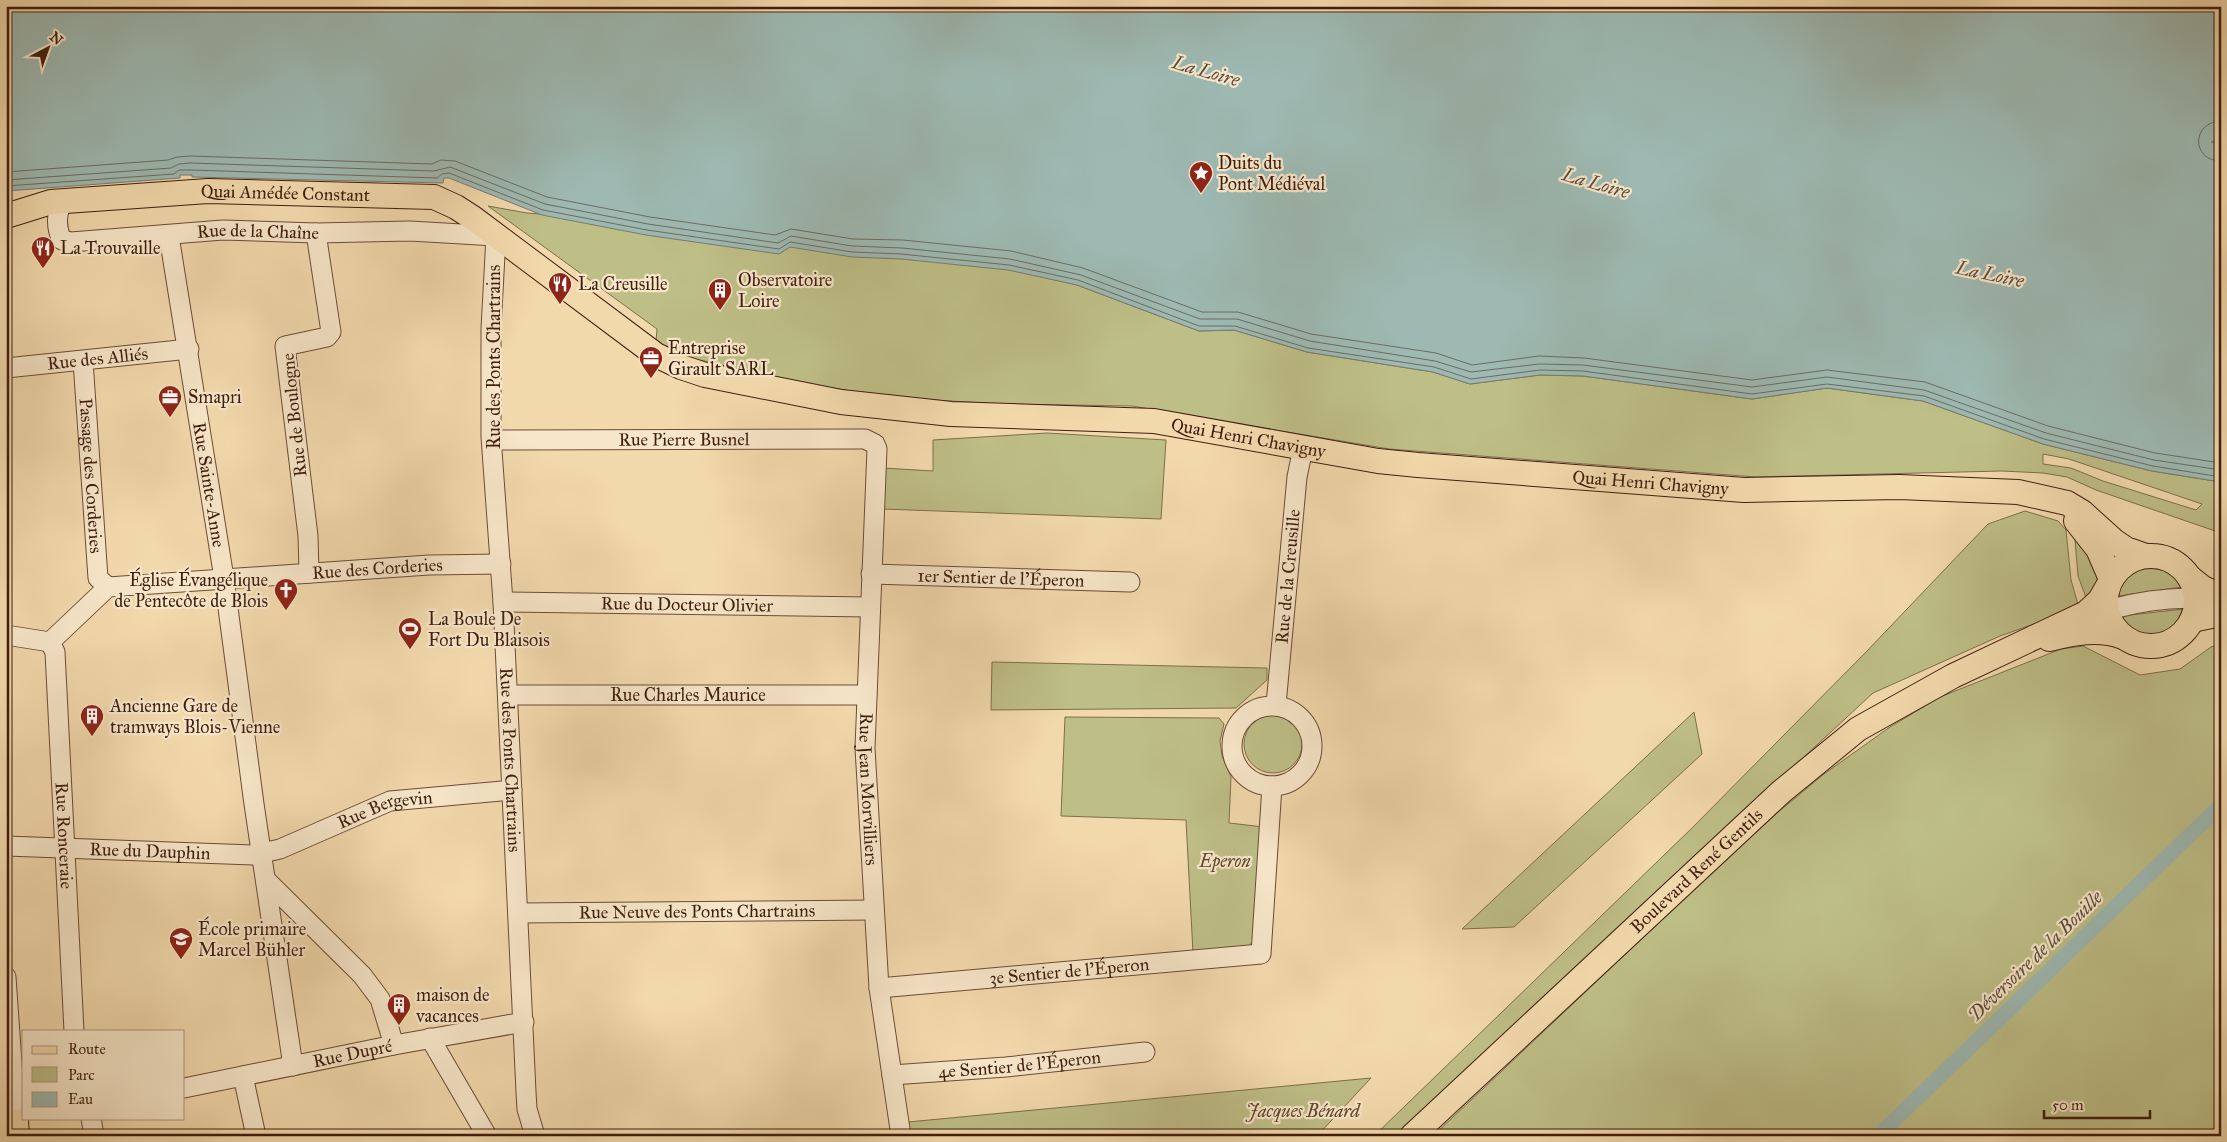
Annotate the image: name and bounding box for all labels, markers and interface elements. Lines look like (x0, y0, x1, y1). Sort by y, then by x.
north arrow (22, 22, 72, 72)
text: N (46, 28, 66, 49)
water label: La Loire (1169, 50, 1243, 92)
place label: Duits du Pont Médiéval (1218, 152, 1325, 195)
place icon: Duits du Pont Médiéval (1188, 160, 1214, 194)
water label: La Loire (1559, 162, 1633, 204)
street label: Quai Amédée Constant (200, 179, 371, 206)
street label: Rue de la Chaîne (196, 219, 319, 244)
restaurant icon: La Trouvaille (30, 235, 56, 269)
place label: La Trouvaille (60, 237, 160, 259)
water label: La Loire (1953, 255, 2027, 293)
street label: Rue des Ponts Chartrains (483, 265, 505, 449)
place label: Observatoire Loire (738, 269, 832, 312)
restaurant icon: La Creusille (547, 271, 573, 305)
place label: La Creusille (578, 273, 667, 295)
building icon: Observatoire Loire (707, 277, 733, 311)
place label: Entreprise Girault SARL (668, 337, 774, 380)
street label: Rue des Alliés (46, 342, 149, 375)
office icon: Entreprise Girault SARL (638, 345, 664, 379)
street label: Rue de Boulogne (277, 352, 312, 478)
office icon: Smapri (157, 384, 183, 418)
place label: Smapri (188, 386, 242, 408)
street label: Passage des Corderies (75, 397, 107, 554)
street label: Quai Henri Chavigny (1169, 413, 1328, 463)
street label: Rue Sainte-Anne (188, 421, 230, 549)
street label: Rue Pierre Busnel (618, 428, 750, 451)
street label: Quai Henri Chavigny (1572, 466, 1730, 500)
street label: Rue de la Creusille (1271, 508, 1305, 645)
street label: Rue des Corderies (311, 554, 443, 584)
street label: 1er Sentier de l'Éperon (917, 564, 1085, 592)
place label: Église Évangélique de Pentecôte de Blois (114, 567, 268, 612)
church icon: Église Évangélique de Pentecôte de Blois (273, 577, 299, 611)
street label: Rue du Docteur Olivier (601, 592, 774, 617)
place label: La Boule De Fort Du Blaisois (428, 608, 550, 651)
sports icon: La Boule De Fort Du Blaisois (397, 616, 423, 650)
street label: Rue des Ponts Chartrains (495, 667, 526, 853)
street label: Rue Charles Maurice (610, 684, 766, 706)
place label: Ancienne Gare de tramways Blois-Vienne (109, 695, 280, 738)
building icon: Ancienne Gare de tramways Blois-Vienne (79, 703, 105, 737)
street label: Rue Jean Morvilliers (853, 712, 883, 866)
street label: Rue Ronceraie (51, 782, 78, 889)
street label: Rue Bergevin (334, 786, 434, 834)
street label: Boulevard René Gentils (1626, 804, 1767, 938)
street label: Rue du Dauphin (89, 838, 211, 864)
park label: Eperon (1198, 850, 1251, 873)
water label: Déversoire de la Bouille (1963, 885, 2108, 1026)
street label: Rue Neuve des Ponts Chartrains (579, 899, 815, 923)
place label: École primaire Marcel Bühler (198, 916, 306, 961)
school or university icon: École primaire Marcel Bühler (168, 926, 194, 960)
street label: 3e Sentier de l'Éperon (988, 953, 1150, 989)
place label: maison de vacances (415, 984, 490, 1027)
building icon: maison de vacances (386, 992, 412, 1026)
legend (22, 1030, 185, 1120)
street label: Rue Dupré (311, 1035, 395, 1072)
text: Route (68, 1040, 106, 1058)
street label: 4e Sentier de l'Éperon (938, 1046, 1102, 1083)
text: Parc (68, 1066, 95, 1084)
scale bar (2044, 1087, 2151, 1119)
text: Eau (68, 1090, 93, 1108)
text: 50 m (2052, 1096, 2084, 1114)
park label: Jacques Bénard (1245, 1100, 1361, 1122)

